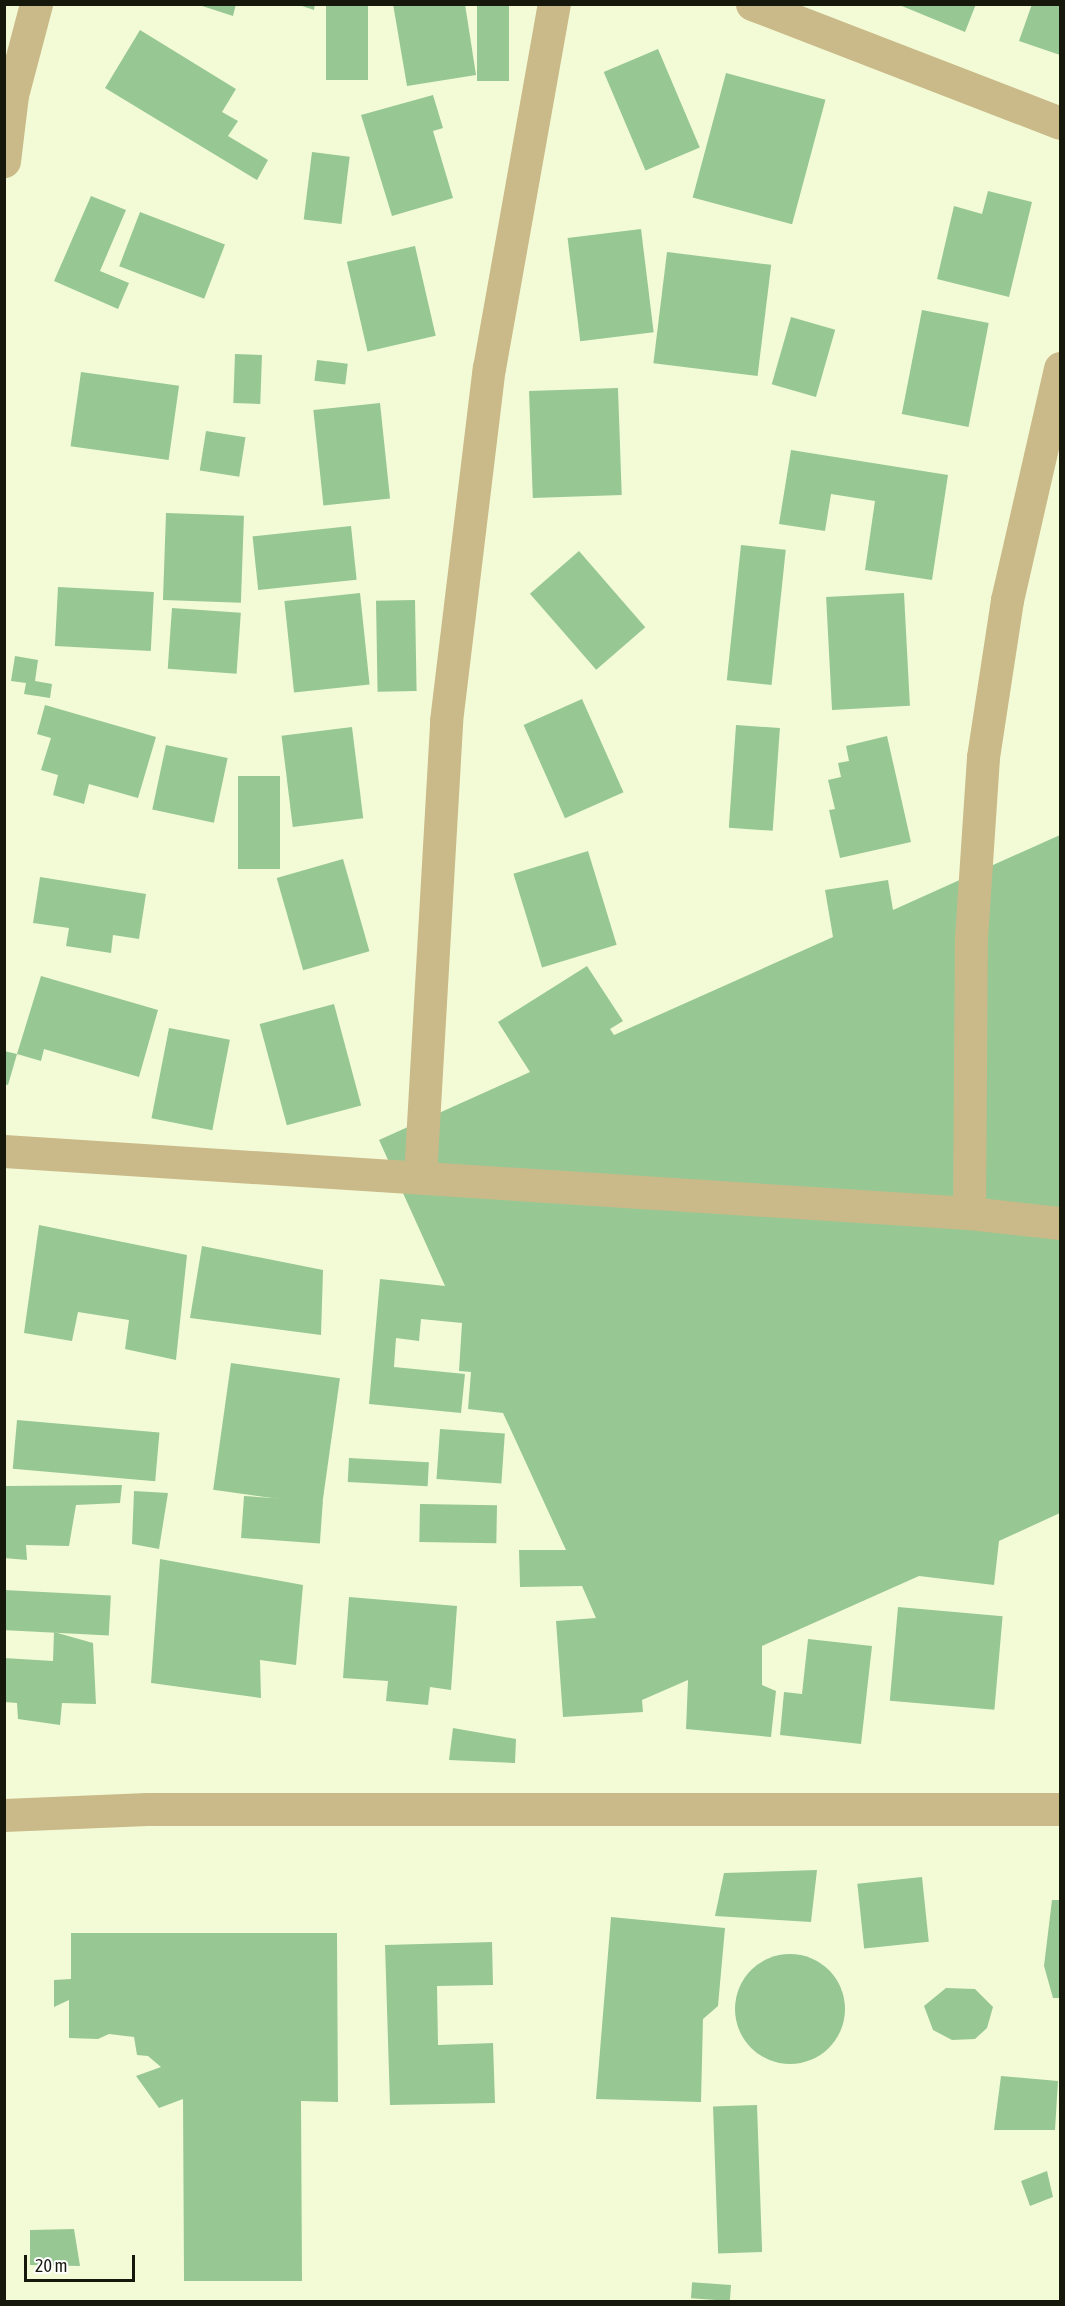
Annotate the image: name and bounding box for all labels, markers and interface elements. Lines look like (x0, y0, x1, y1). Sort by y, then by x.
scale bar (27, 2243, 138, 2281)
text: 20 m (35, 2255, 67, 2276)

